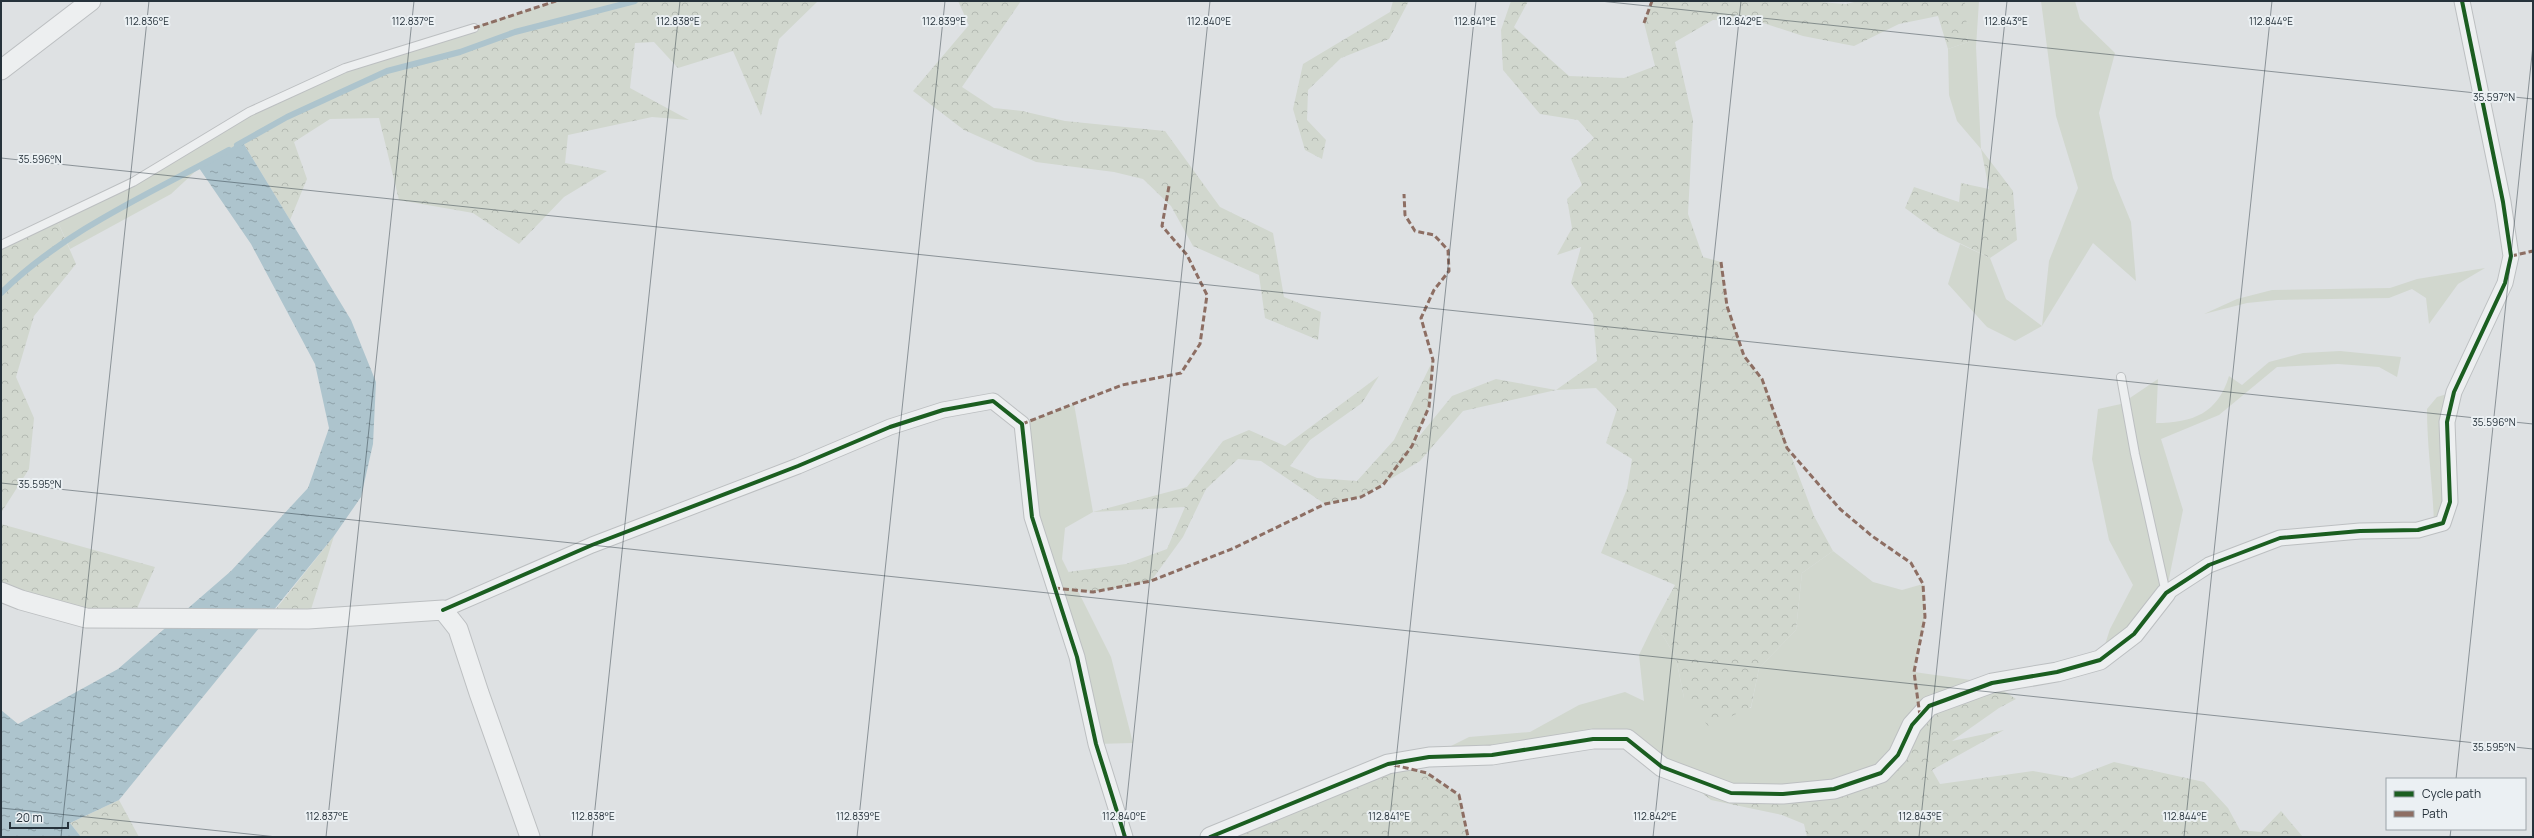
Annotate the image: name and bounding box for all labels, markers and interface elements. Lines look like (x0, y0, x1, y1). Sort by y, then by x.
text: 112.836°E (125, 14, 169, 28)
text: 112.837°E (392, 14, 435, 28)
text: 112.838°E (656, 14, 700, 28)
text: 112.839°E (922, 14, 966, 28)
text: 112.840°E (1187, 14, 1231, 28)
text: 112.841°E (1454, 14, 1496, 28)
text: 112.842°E (1718, 14, 1762, 28)
text: 112.843°E (1984, 14, 2028, 28)
text: 112.844°E (2249, 14, 2293, 28)
text: 35.597°N (2473, 90, 2515, 104)
text: 35.596°N (18, 152, 62, 166)
text: 35.596°N (2472, 415, 2516, 429)
text: 35.595°N (19, 477, 62, 491)
text: 35.595°N (2473, 740, 2516, 754)
legend (2386, 778, 2526, 830)
text: Cycle path (2422, 785, 2481, 802)
scale bar (10, 804, 68, 830)
text: Path (2422, 805, 2448, 822)
text: 20 m (16, 809, 43, 826)
text: 112.837°E (306, 809, 349, 823)
text: 112.838°E (571, 809, 615, 823)
text: 112.839°E (836, 809, 880, 823)
text: 112.840°E (1102, 809, 1146, 823)
text: 112.841°E (1368, 809, 1410, 823)
text: 112.842°E (1633, 809, 1677, 823)
text: 112.843°E (1898, 809, 1942, 823)
text: 112.844°E (2163, 809, 2207, 823)

